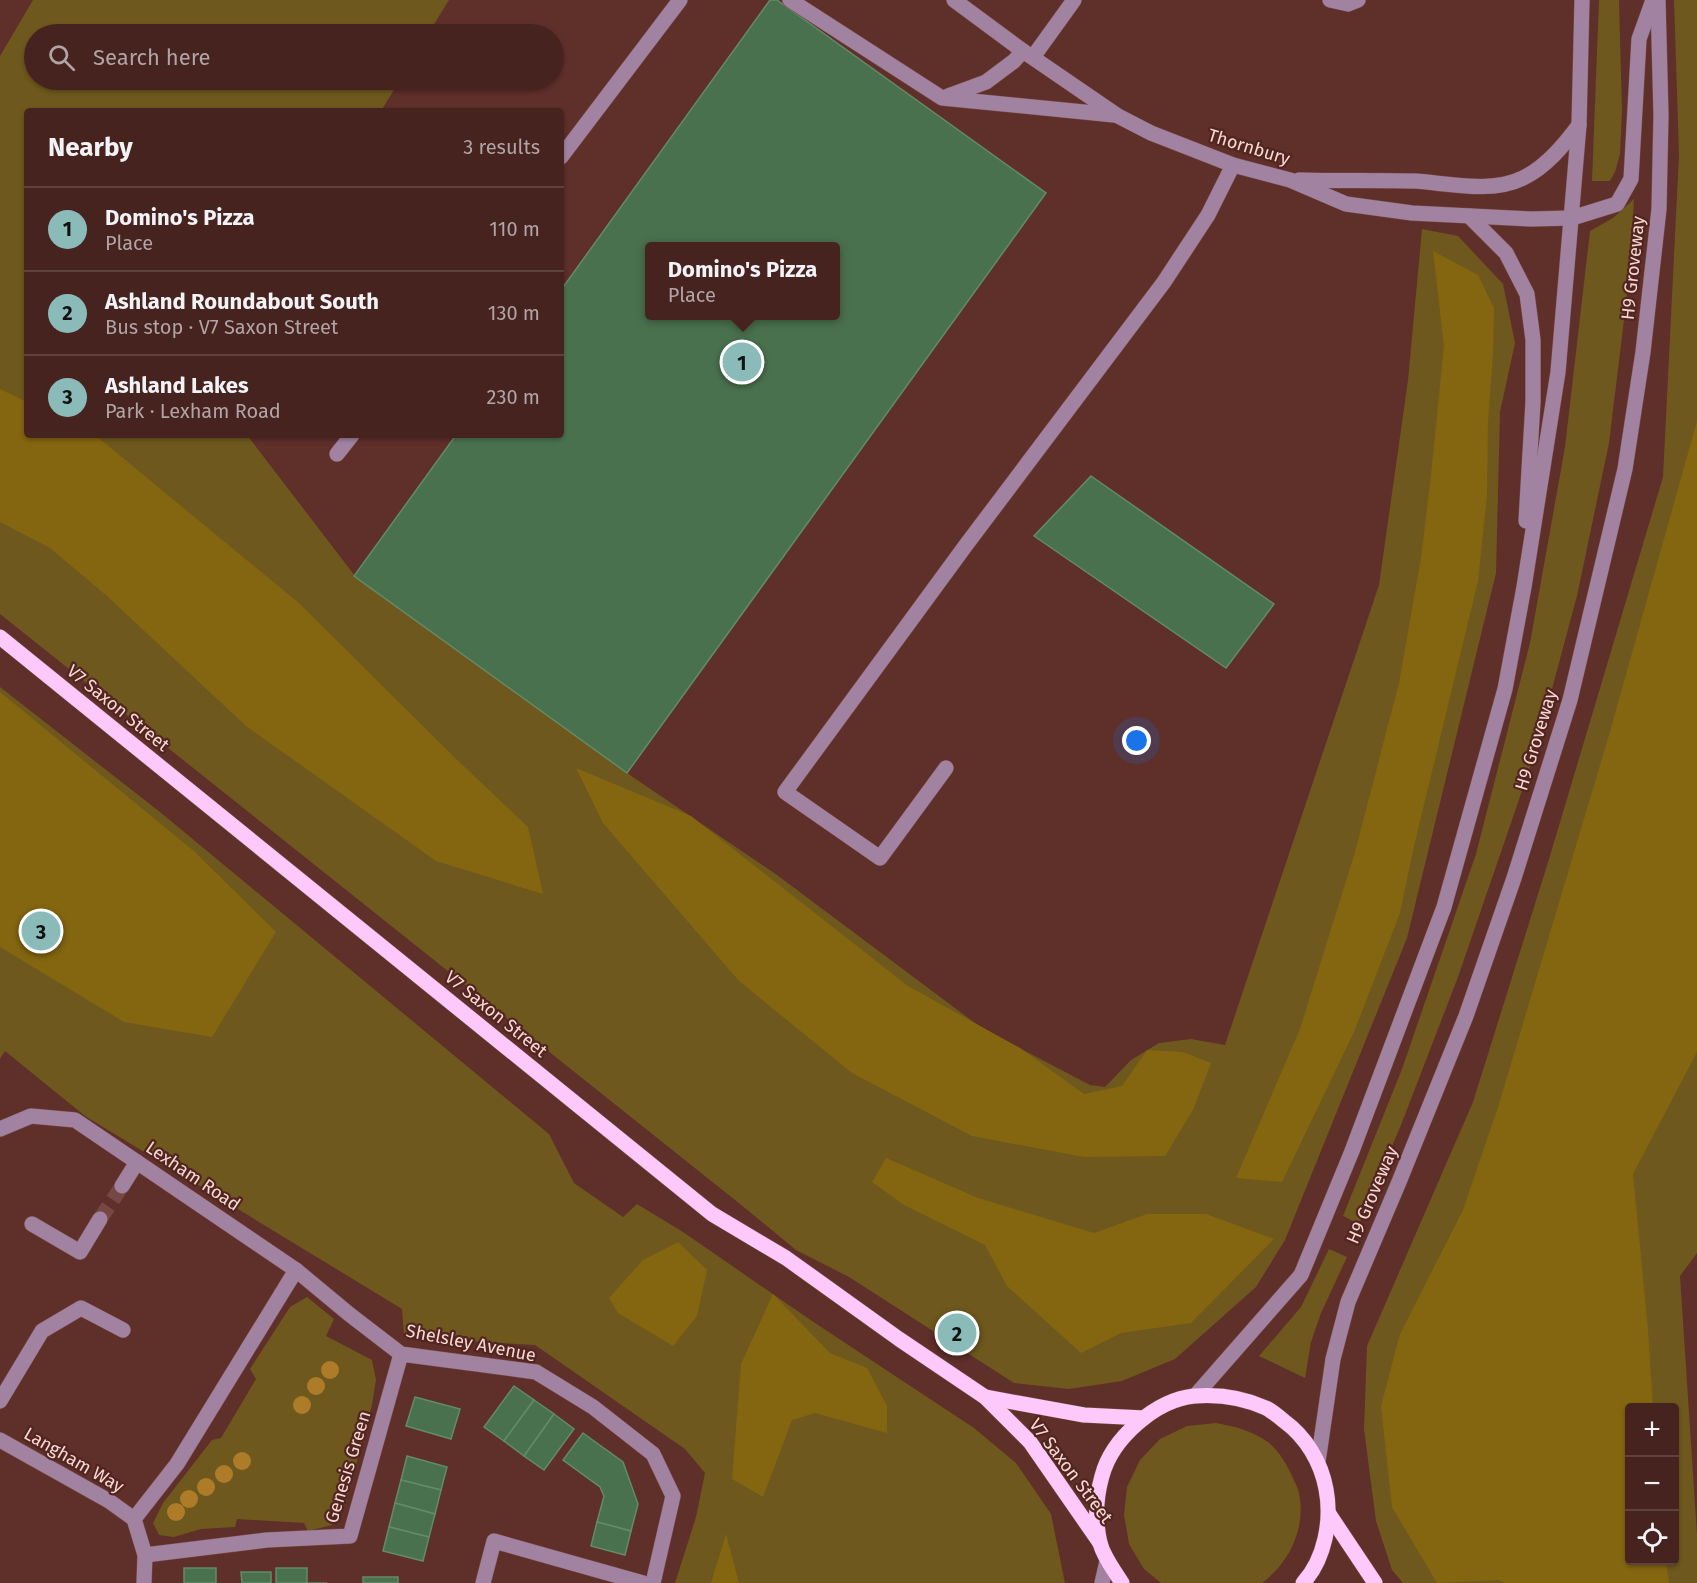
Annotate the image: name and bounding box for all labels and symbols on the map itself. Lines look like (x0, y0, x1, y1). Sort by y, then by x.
street label: Thornbury (1205, 124, 1293, 170)
street label: H9 Groveway (1617, 215, 1649, 321)
pin: 1 (722, 340, 762, 385)
street label: V7 Saxon Street (62, 660, 174, 756)
street label: H9 Groveway (1510, 687, 1562, 793)
your location (1122, 726, 1151, 755)
pin: 3 (22, 908, 60, 954)
street label: V7 Saxon Street (440, 966, 552, 1062)
street label: Lexham Road (142, 1136, 244, 1216)
street label: H9 Groveway (1341, 1143, 1403, 1247)
pin: 2 (938, 1310, 976, 1356)
street label: Shelsley Avenue (404, 1320, 538, 1366)
street label: Genesis Green (321, 1408, 375, 1526)
street label: V7 Saxon Street (1024, 1414, 1118, 1528)
street label: Langham Way (20, 1423, 128, 1498)

